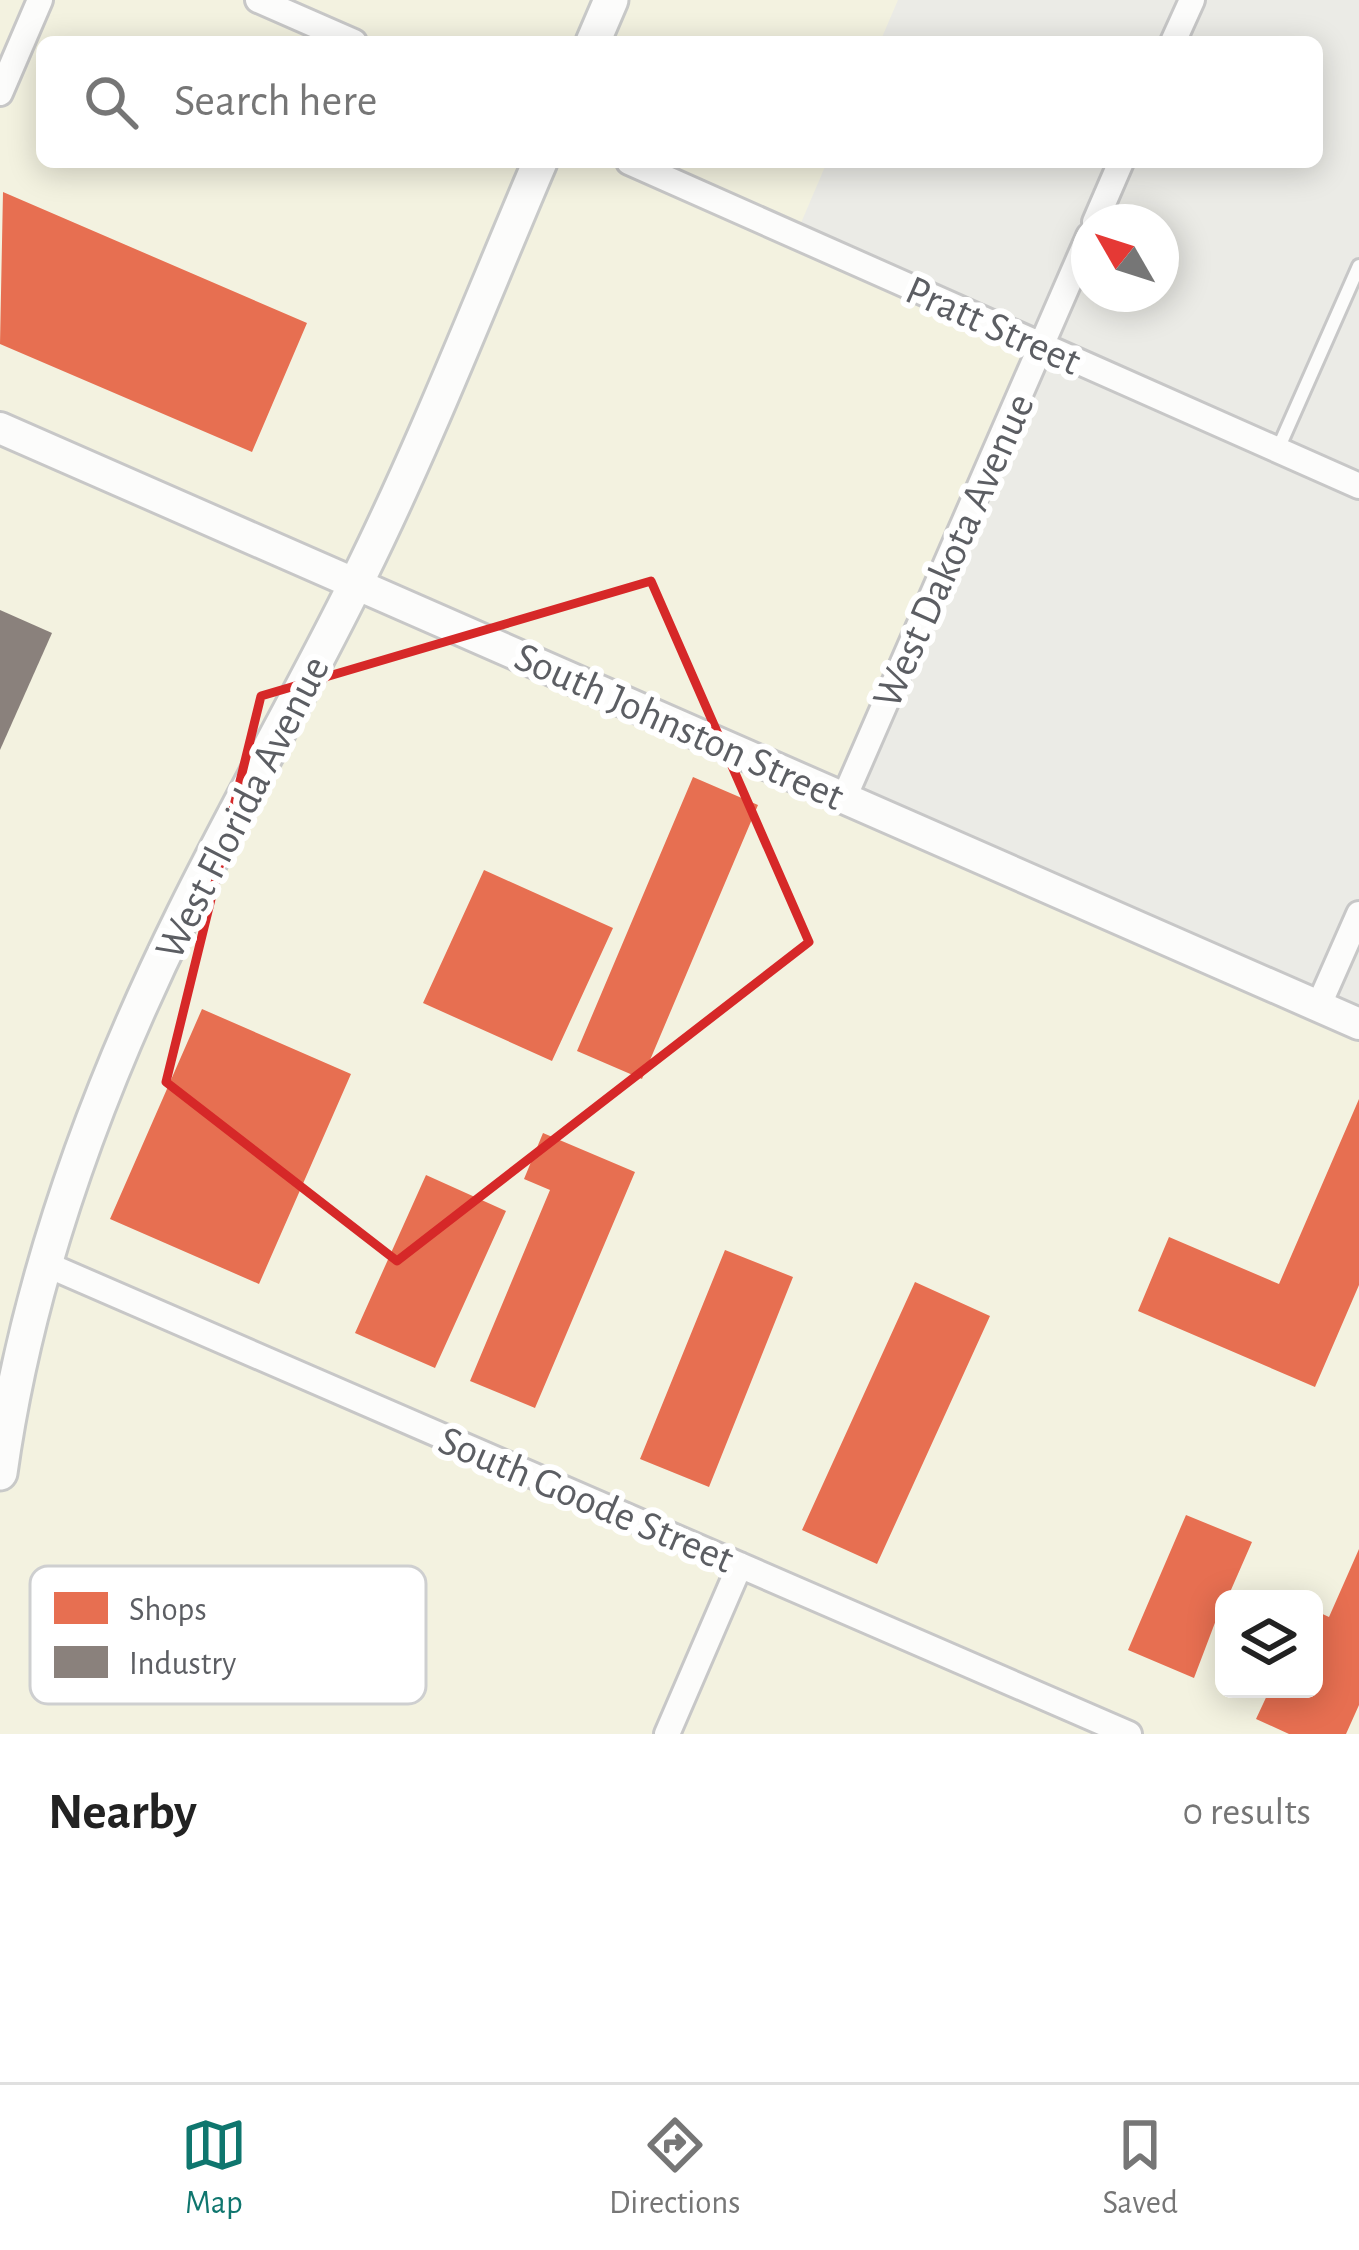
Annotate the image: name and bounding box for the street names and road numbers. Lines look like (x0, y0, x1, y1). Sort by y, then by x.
street label: Pratt Street (899, 269, 1087, 383)
street label: West Dakota Avenue (866, 388, 1042, 714)
street label: South Johnston Street (508, 635, 850, 818)
street label: West Florida Avenue (148, 650, 337, 966)
street label: South Goode Street (433, 1419, 740, 1581)

